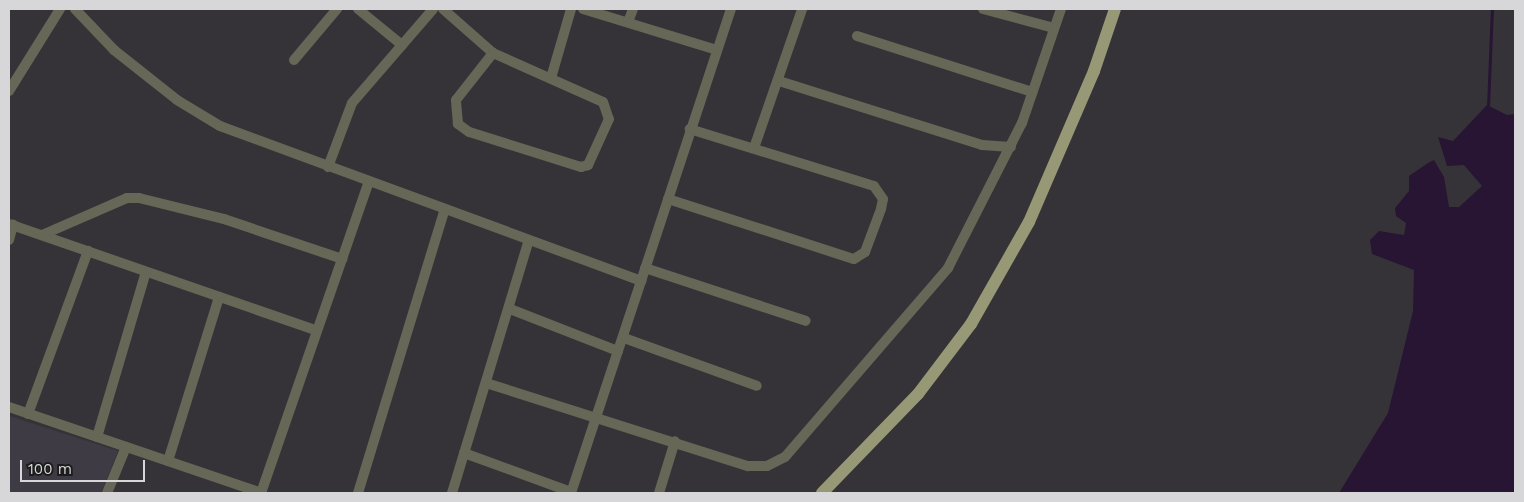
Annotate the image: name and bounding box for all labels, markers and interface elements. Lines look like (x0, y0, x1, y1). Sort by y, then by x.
scale bar (22, 450, 148, 482)
text: 100 m (28, 460, 72, 478)

